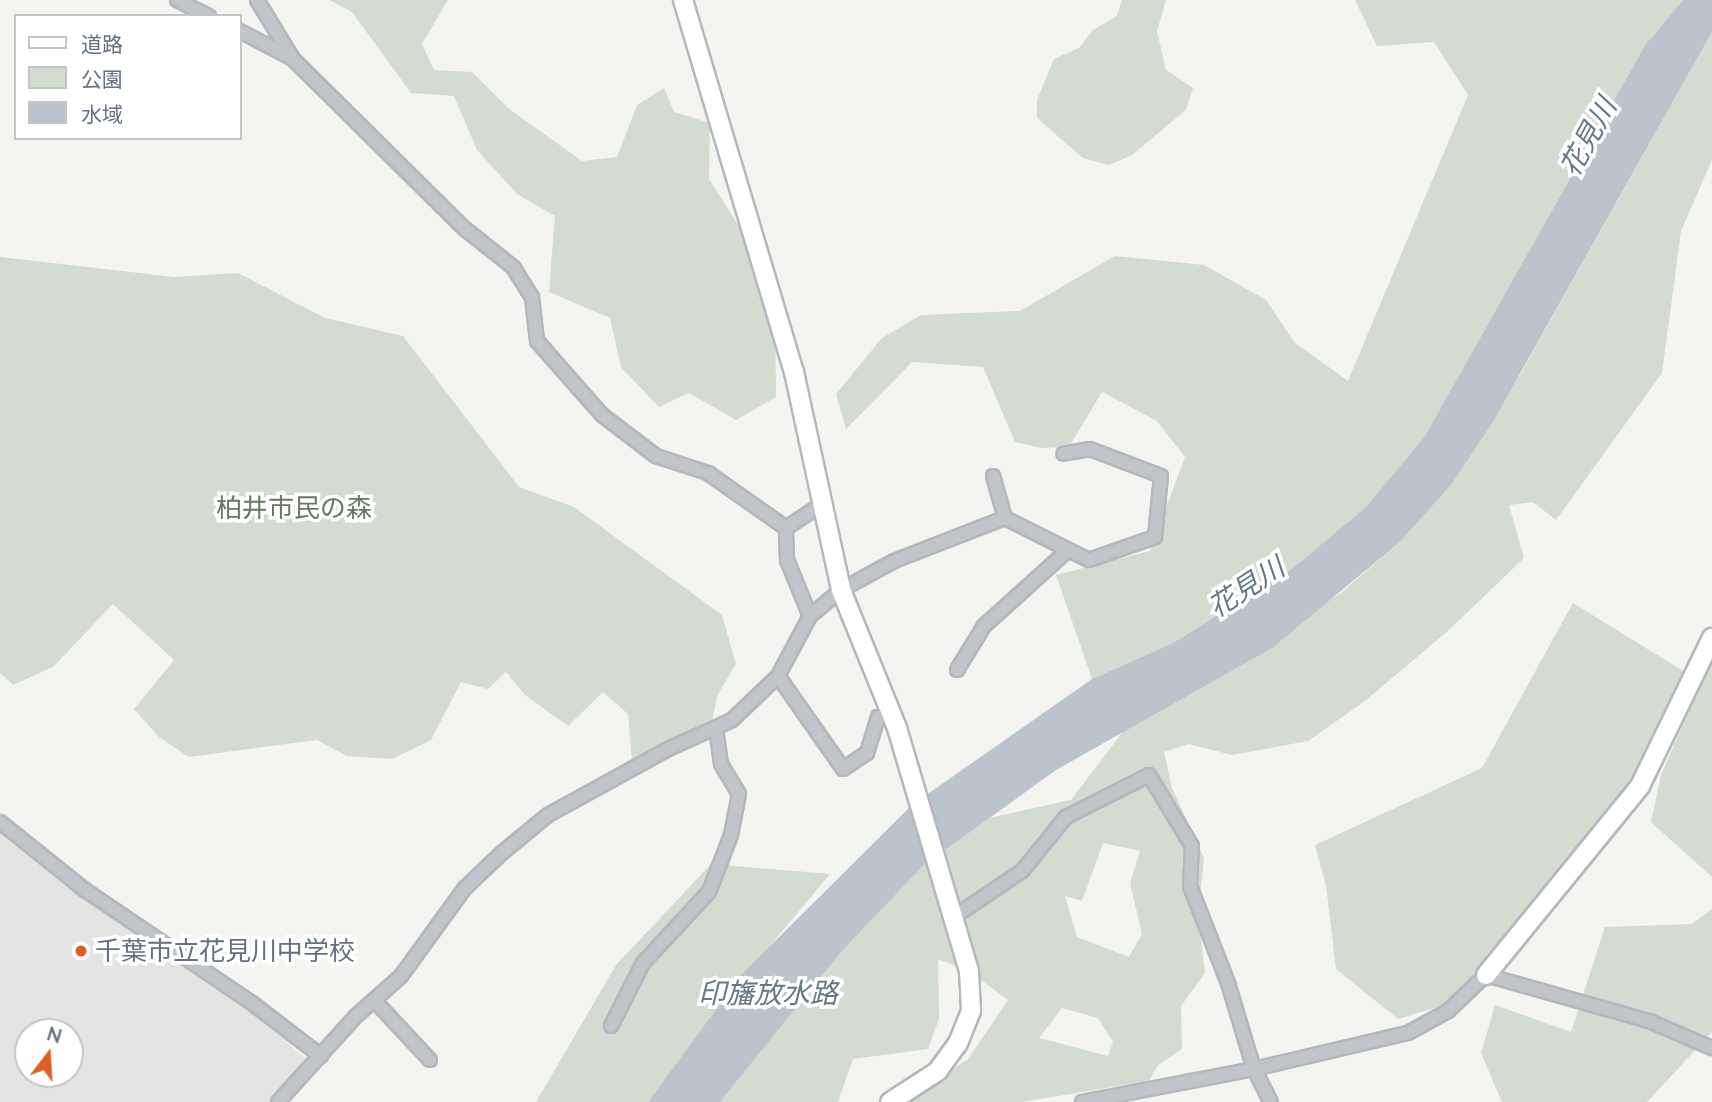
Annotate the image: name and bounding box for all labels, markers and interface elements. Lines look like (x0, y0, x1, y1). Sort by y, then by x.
legend (14, 14, 242, 140)
text: 道路 (81, 31, 123, 57)
text: 公園 (81, 66, 123, 92)
water label: 花見川 (1553, 92, 1623, 182)
text: 水域 (81, 101, 123, 127)
park label: 柏井市民の森 (216, 492, 372, 524)
water label: 花見川 (1202, 550, 1290, 624)
place label: 千葉市立花見川中学校 (95, 935, 355, 967)
marker: 千葉市立花見川中学校 (73, 943, 89, 959)
water label: 印旛放水路 (698, 976, 838, 1010)
north arrow (14, 1018, 84, 1088)
text: N (44, 1021, 65, 1048)

